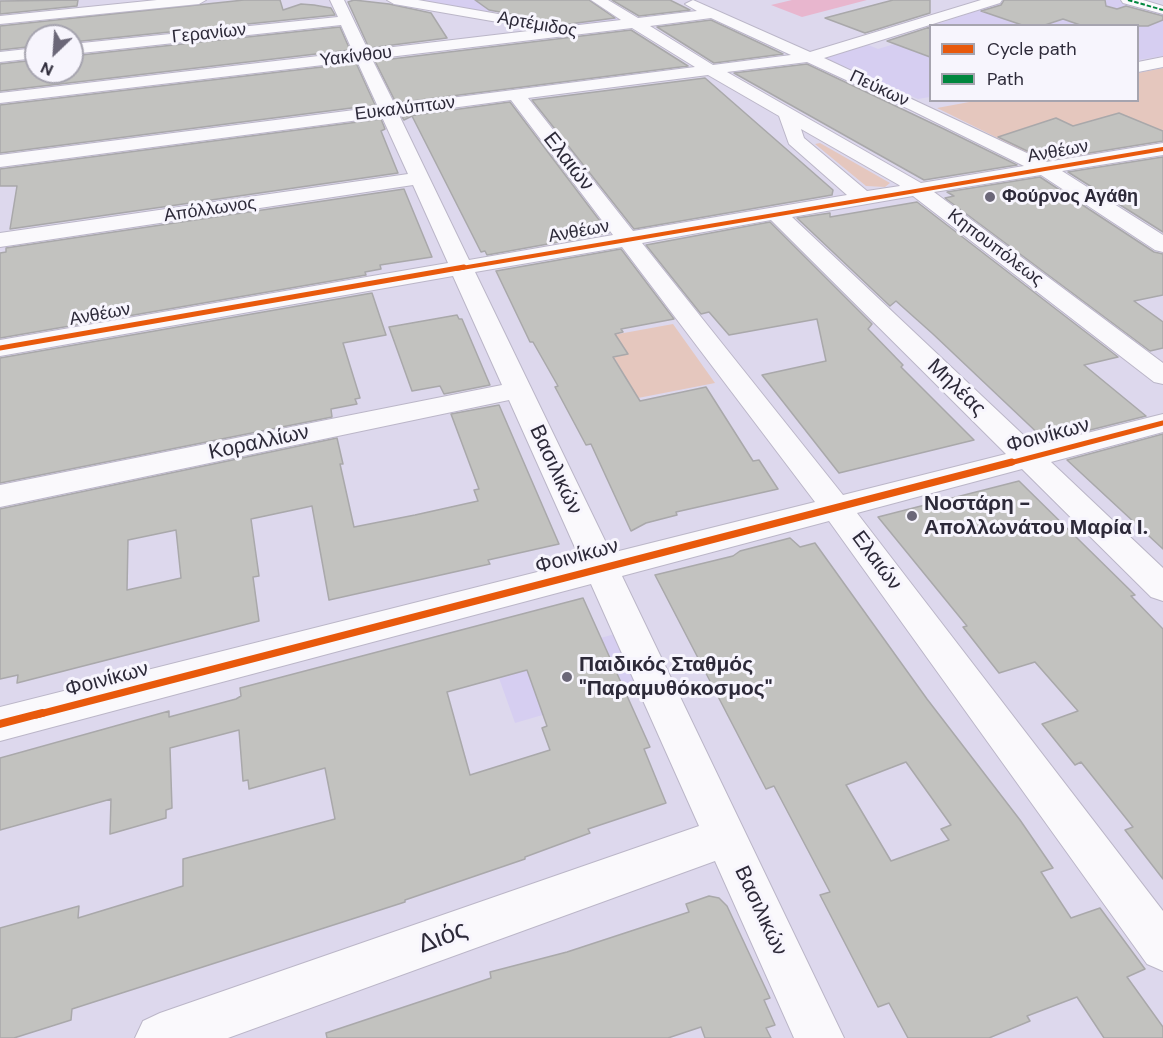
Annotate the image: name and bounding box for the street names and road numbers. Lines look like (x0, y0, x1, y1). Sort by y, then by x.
street label: Αρτέμιδος (496, 7, 578, 43)
street label: Γερανίων (171, 19, 247, 49)
street label: Υακίνθου (319, 42, 393, 72)
street label: Πεύκων (846, 66, 912, 112)
street label: Ευκαλύπτων (354, 92, 456, 126)
street label: Ελαιών (537, 127, 599, 197)
street label: Ανθέων (1026, 136, 1090, 168)
street label: Απόλλωνος (163, 193, 257, 227)
street label: Κηπουπόλεως (943, 205, 1047, 291)
street label: Ανθέων (547, 216, 611, 248)
street label: Ανθέων (68, 299, 132, 331)
street label: Μηλέας (922, 354, 990, 422)
street label: Φοινίκων (1003, 413, 1093, 459)
street label: Κοραλλίων (206, 420, 312, 466)
street label: Βασιλικών (523, 421, 587, 519)
street label: Ελαιών (846, 526, 906, 596)
street label: Φοινίκων (532, 534, 622, 580)
street label: Φοινίκων (62, 657, 152, 703)
street label: Βασιλικών (728, 862, 792, 960)
street label: Διός (414, 915, 472, 961)

